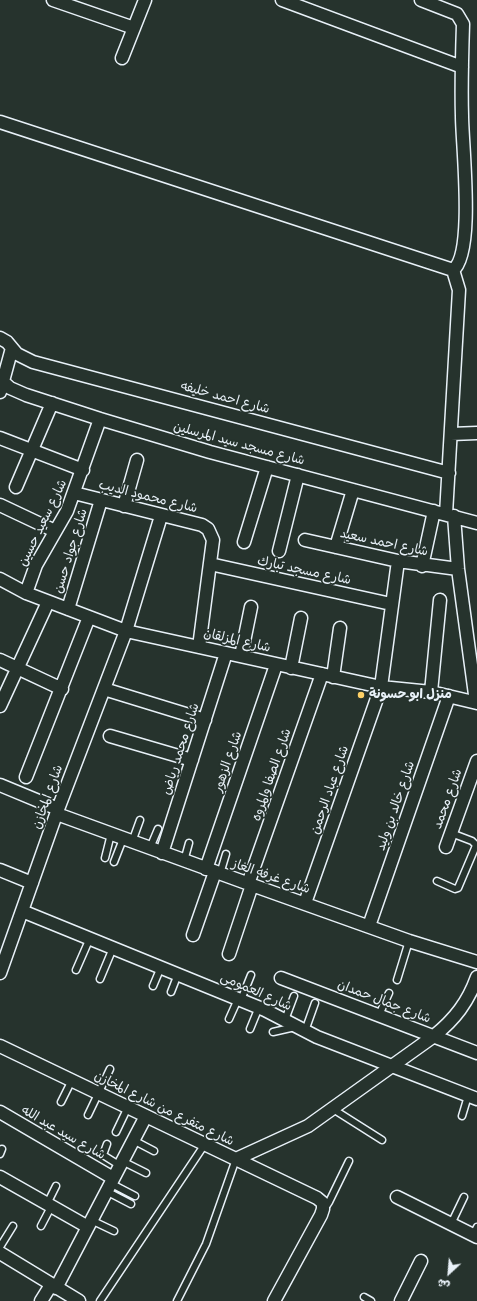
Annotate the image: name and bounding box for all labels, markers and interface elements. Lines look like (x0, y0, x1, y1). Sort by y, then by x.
street label: شارع احمد خليفه (179, 379, 271, 417)
street label: شارع مسجد سيد المرسلين (172, 419, 306, 469)
street label: شارع سعيد حسين (15, 477, 71, 569)
street label: شارع محمود الديب (97, 477, 199, 517)
street label: شارع جواد حسن (51, 507, 91, 595)
street label: شارع احمد سعيد (339, 526, 429, 560)
street label: شارع مسجد تبارك (256, 553, 352, 589)
street label: شارع المزلقان (202, 626, 272, 656)
place label: منزل ابو حسونة (369, 687, 452, 703)
marker: منزل ابو حسونة (356, 690, 366, 700)
street label: شارع محمد رياض (159, 701, 203, 797)
street label: شارع الصفا والمروه (249, 727, 295, 823)
street label: شارع الزهور (210, 729, 246, 795)
street label: شارع عباد الرحمن (308, 744, 352, 836)
street label: شارع خالد بن وليد (373, 759, 419, 853)
street label: شارع المخازن (29, 763, 67, 831)
street label: شارع محمد (430, 767, 466, 831)
street label: شارع غرفه الغاز (230, 856, 312, 898)
street label: شارع العمومى (218, 969, 294, 1015)
street label: شارع جمال حمدان (335, 977, 433, 1027)
street label: شارع متفرع من شارع المخازن (92, 1068, 236, 1150)
street label: شارع سيد عبد الله (18, 1103, 108, 1163)
north arrow (429, 1253, 469, 1293)
text: ش (434, 1273, 453, 1295)

